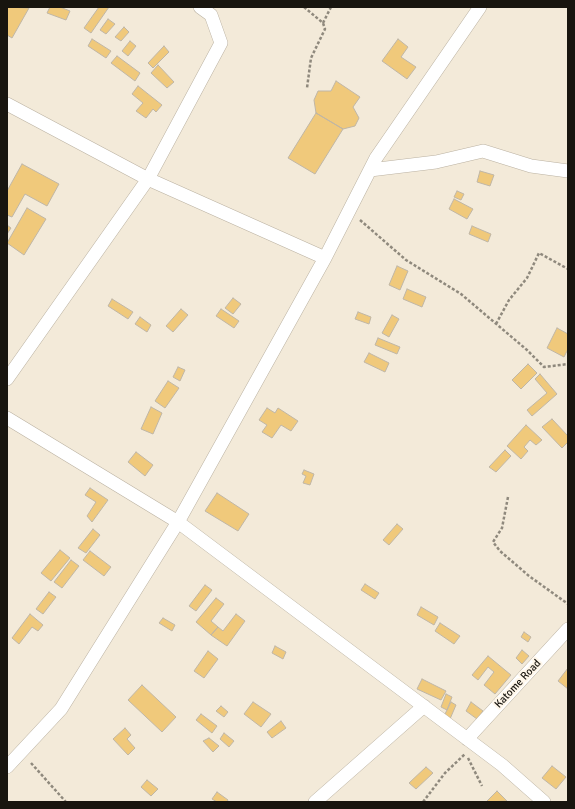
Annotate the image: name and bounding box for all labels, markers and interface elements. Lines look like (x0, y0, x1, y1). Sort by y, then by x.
street label: Katome Road (492, 657, 544, 711)

